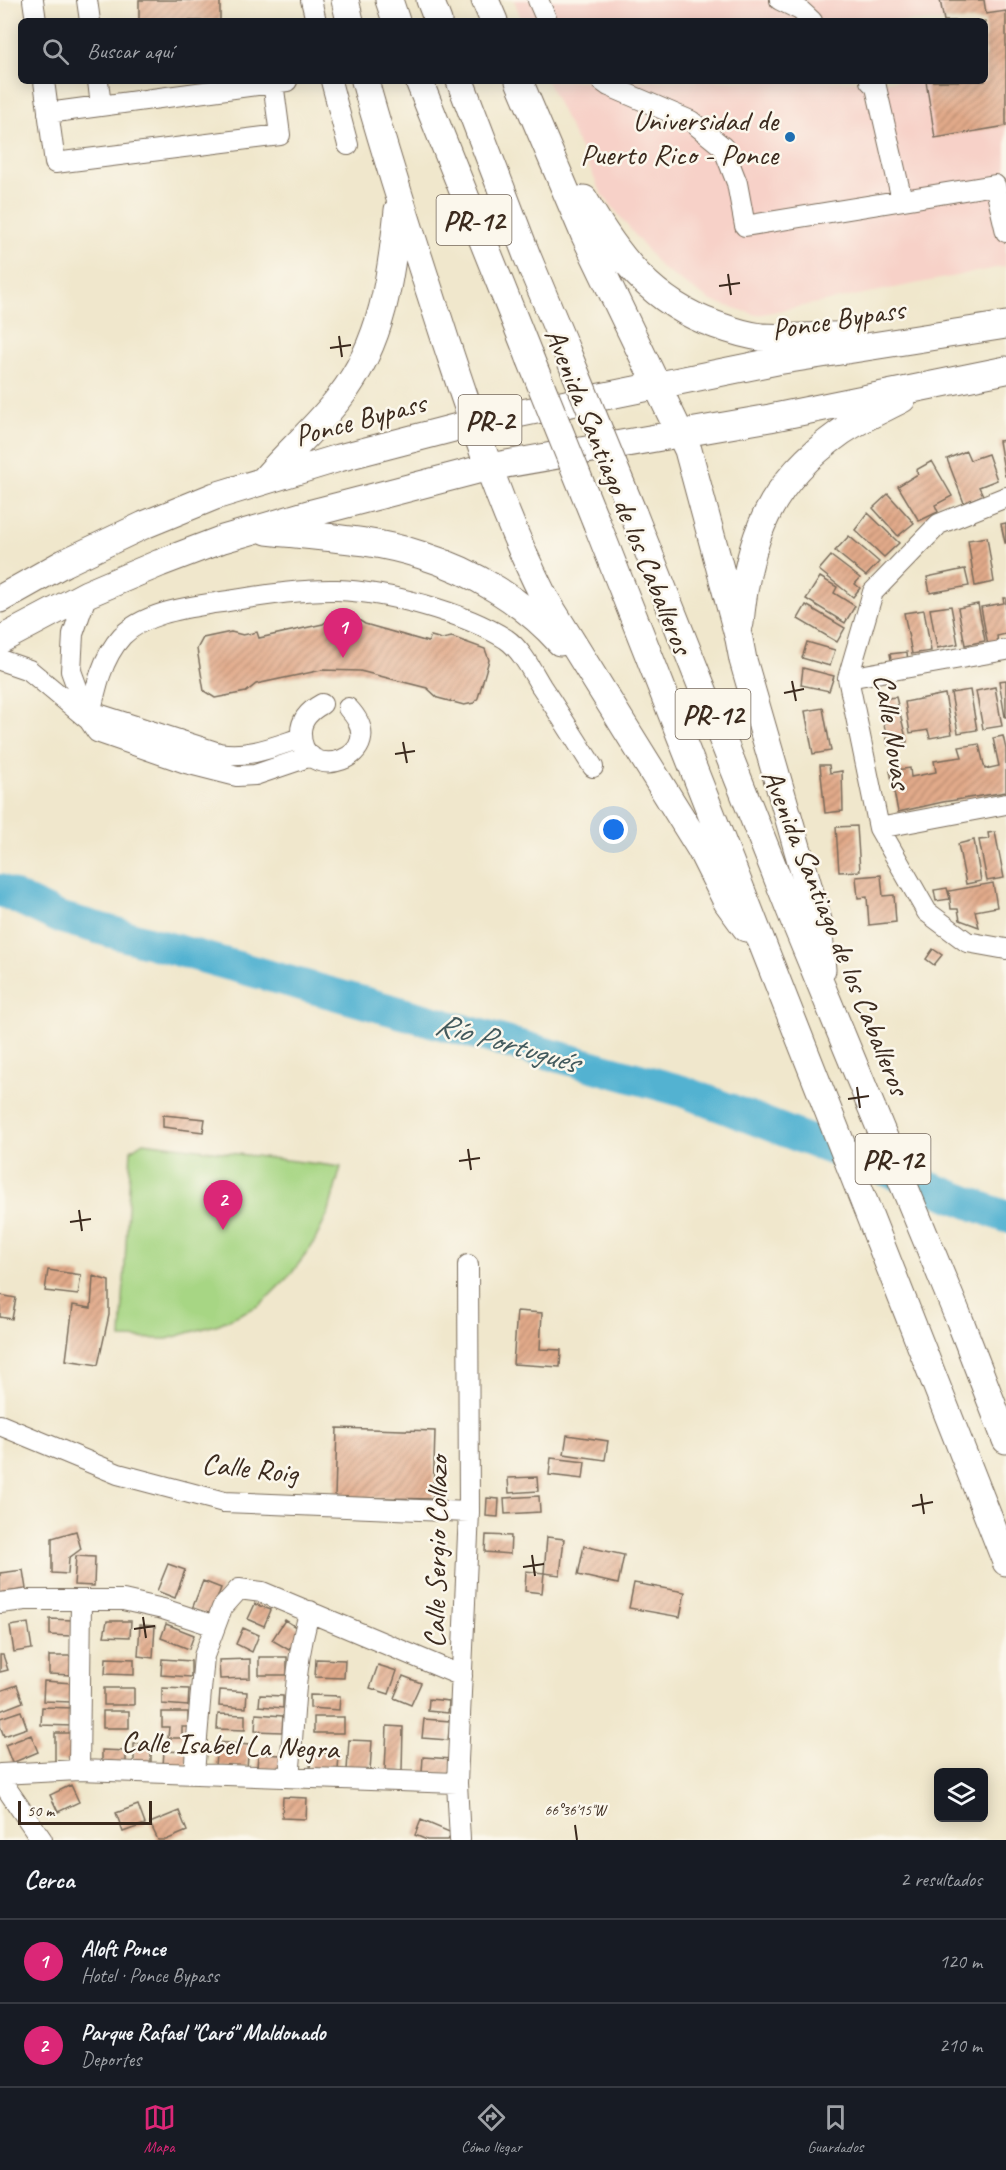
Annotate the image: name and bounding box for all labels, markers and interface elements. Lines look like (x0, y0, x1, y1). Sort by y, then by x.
search box (18, 18, 988, 84)
icon: search (39, 35, 72, 68)
text: Buscar aquí (87, 37, 173, 65)
place label: Universidad de Puerto Rico - Ponce (580, 101, 780, 173)
marker: Universidad de Puerto Rico - Ponce (783, 130, 797, 144)
road number: PR-12 (436, 195, 512, 245)
street label: Ponce Bypass (769, 289, 910, 348)
street label: Avenida Santiago de los Caballeros (536, 323, 703, 662)
street label: Ponce Bypass (290, 383, 432, 455)
road number: PR-2 (458, 395, 522, 445)
pin: 1 (324, 608, 362, 658)
street label: Calle Novas (865, 671, 921, 794)
road number: PR-12 (676, 689, 750, 739)
street label: Avenida Santiago de los Caballeros (753, 764, 920, 1103)
your location (599, 815, 628, 844)
water label: Río Portugués (431, 1003, 588, 1084)
road number: PR-12 (856, 1134, 930, 1184)
pin: 2 (204, 1180, 242, 1230)
street label: Calle Roig (200, 1444, 302, 1492)
street label: Calle Sergio Collazo (415, 1452, 457, 1648)
street label: Calle Isabel La Negra (121, 1722, 341, 1768)
map controls (934, 1768, 988, 1822)
button: layers (934, 1768, 988, 1822)
scale bar (18, 1798, 152, 1826)
text: 50 m (27, 1801, 54, 1821)
text: 66°36'15"W (545, 1801, 609, 1820)
text: Cerca (24, 1863, 74, 1896)
text: 2 resultados (900, 1867, 982, 1892)
text: Aloft Ponce (81, 1935, 166, 1963)
text: 1 (39, 1949, 48, 1974)
text: 120 m (939, 1949, 982, 1974)
text: Hotel · Ponce Bypass (81, 1963, 219, 1988)
text: Parque Rafael "Caró" Maldonado (81, 2019, 325, 2047)
text: 2 (39, 2033, 48, 2058)
text: 210 m (939, 2033, 982, 2058)
text: Deportes (81, 2047, 141, 2072)
tab: Mapa (143, 2101, 176, 2157)
tab: Cómo llegar (461, 2101, 522, 2157)
tab: Guardados (807, 2101, 863, 2157)

